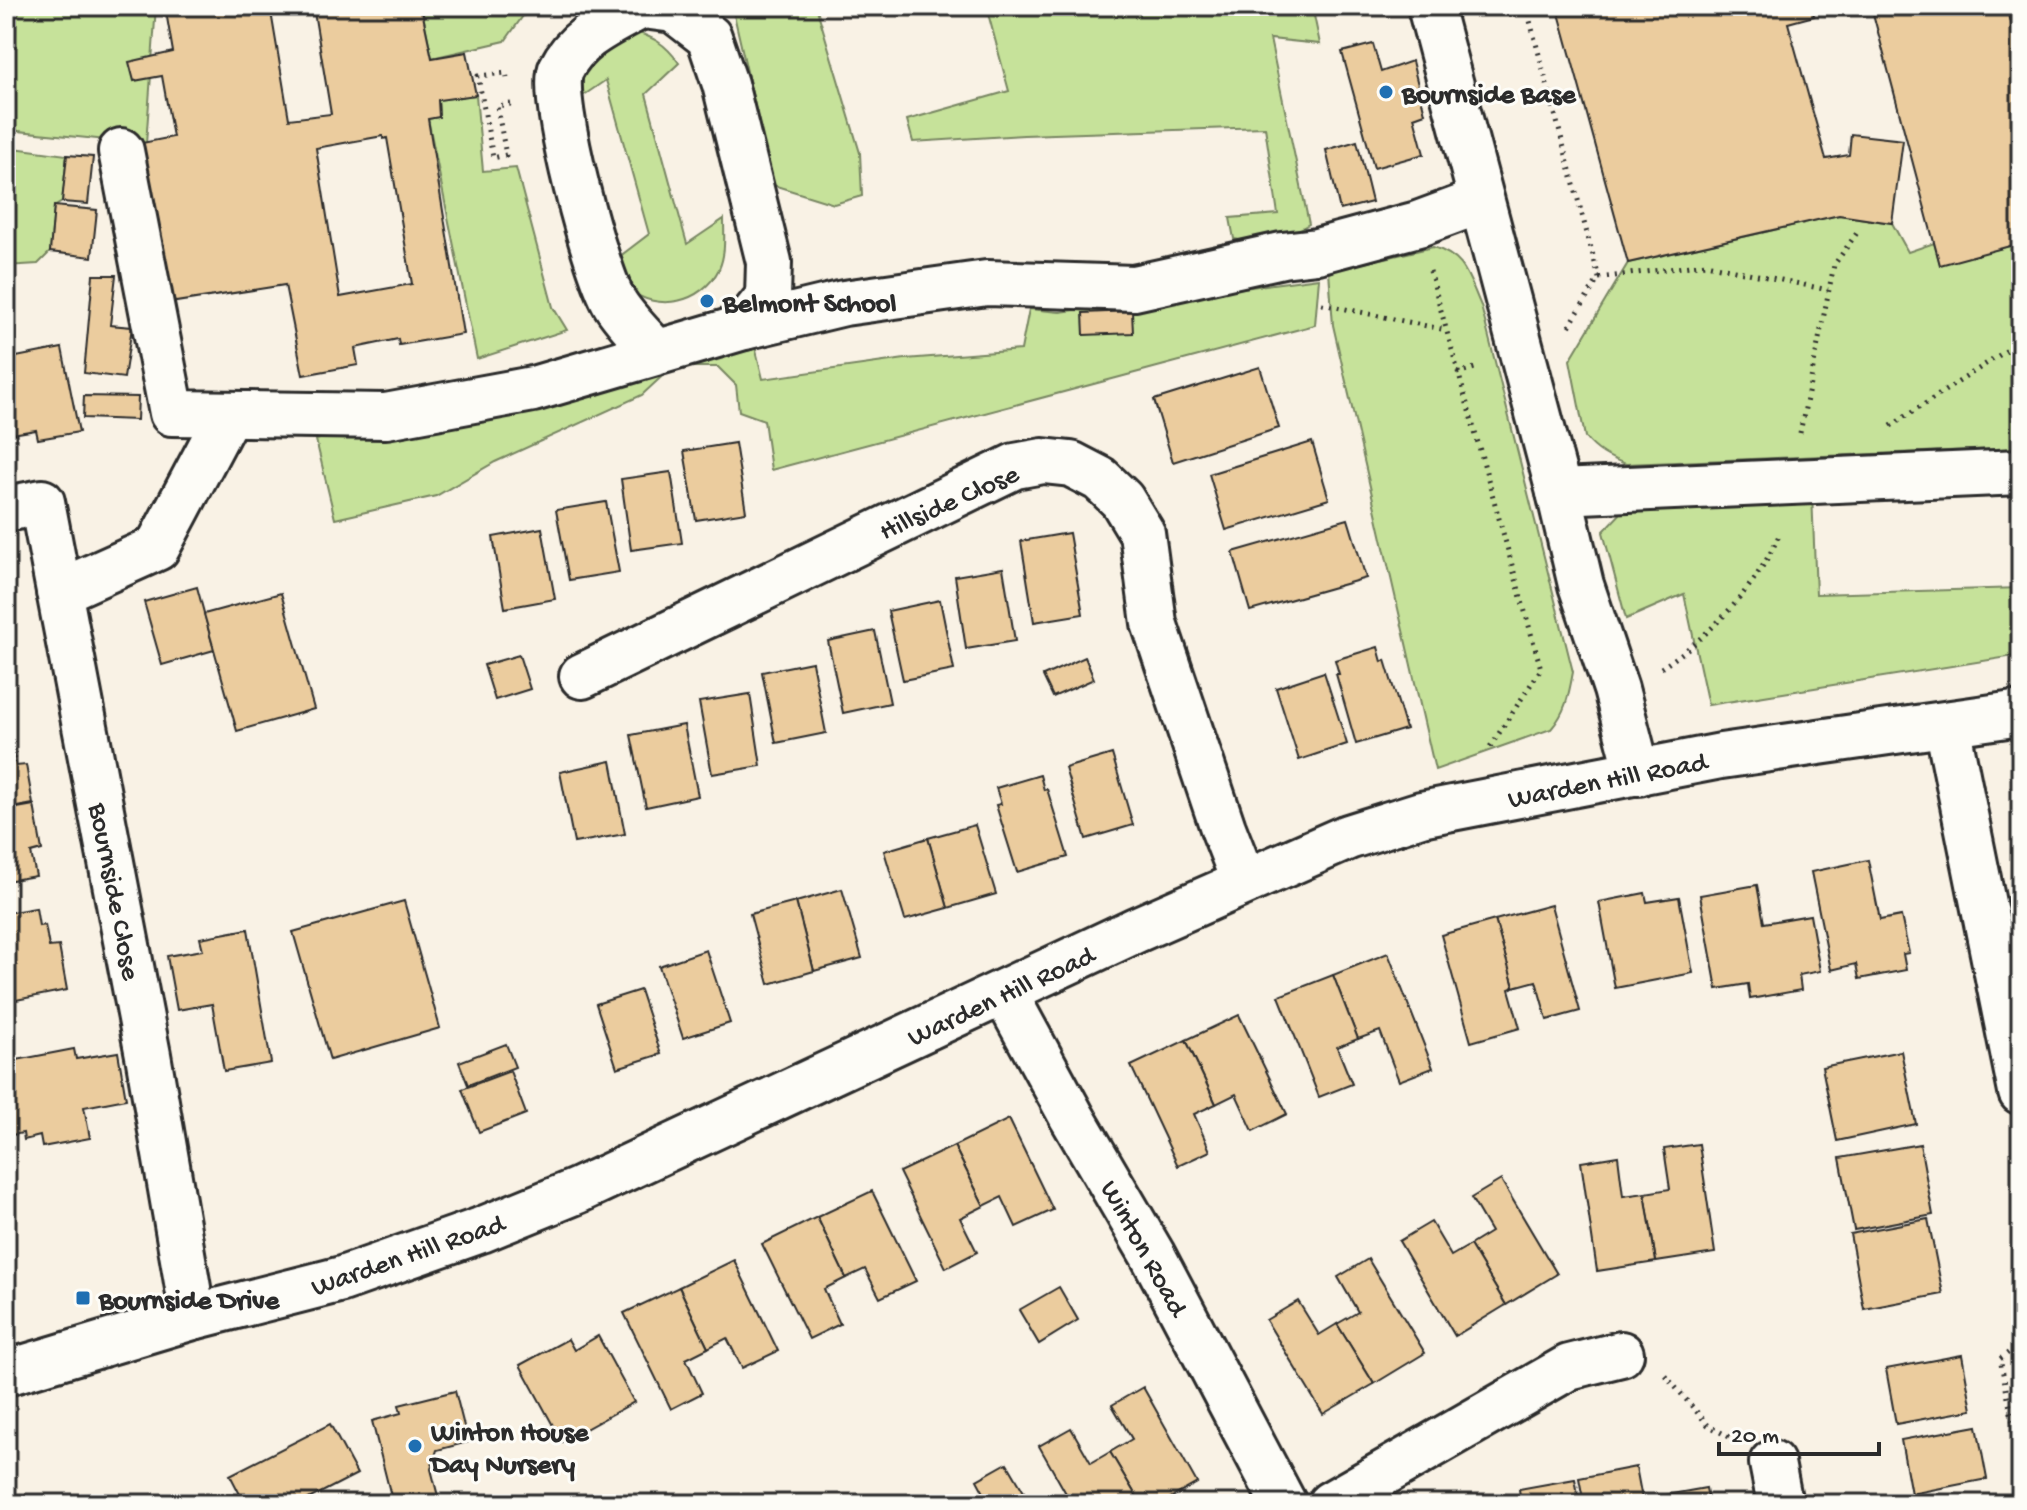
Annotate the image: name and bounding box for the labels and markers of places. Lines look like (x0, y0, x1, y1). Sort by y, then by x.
place label: Bournside Base (1401, 80, 1577, 113)
marker: Bournside Base (1377, 83, 1395, 101)
place label: Belmont School (722, 289, 896, 322)
marker: Belmont School (698, 292, 716, 310)
place label: Bournside Drive (98, 1286, 281, 1319)
marker: Bournside Drive (74, 1289, 92, 1307)
place label: Winton House Day Nursery (428, 1418, 590, 1483)
marker: Winton House Day Nursery (406, 1437, 424, 1455)

